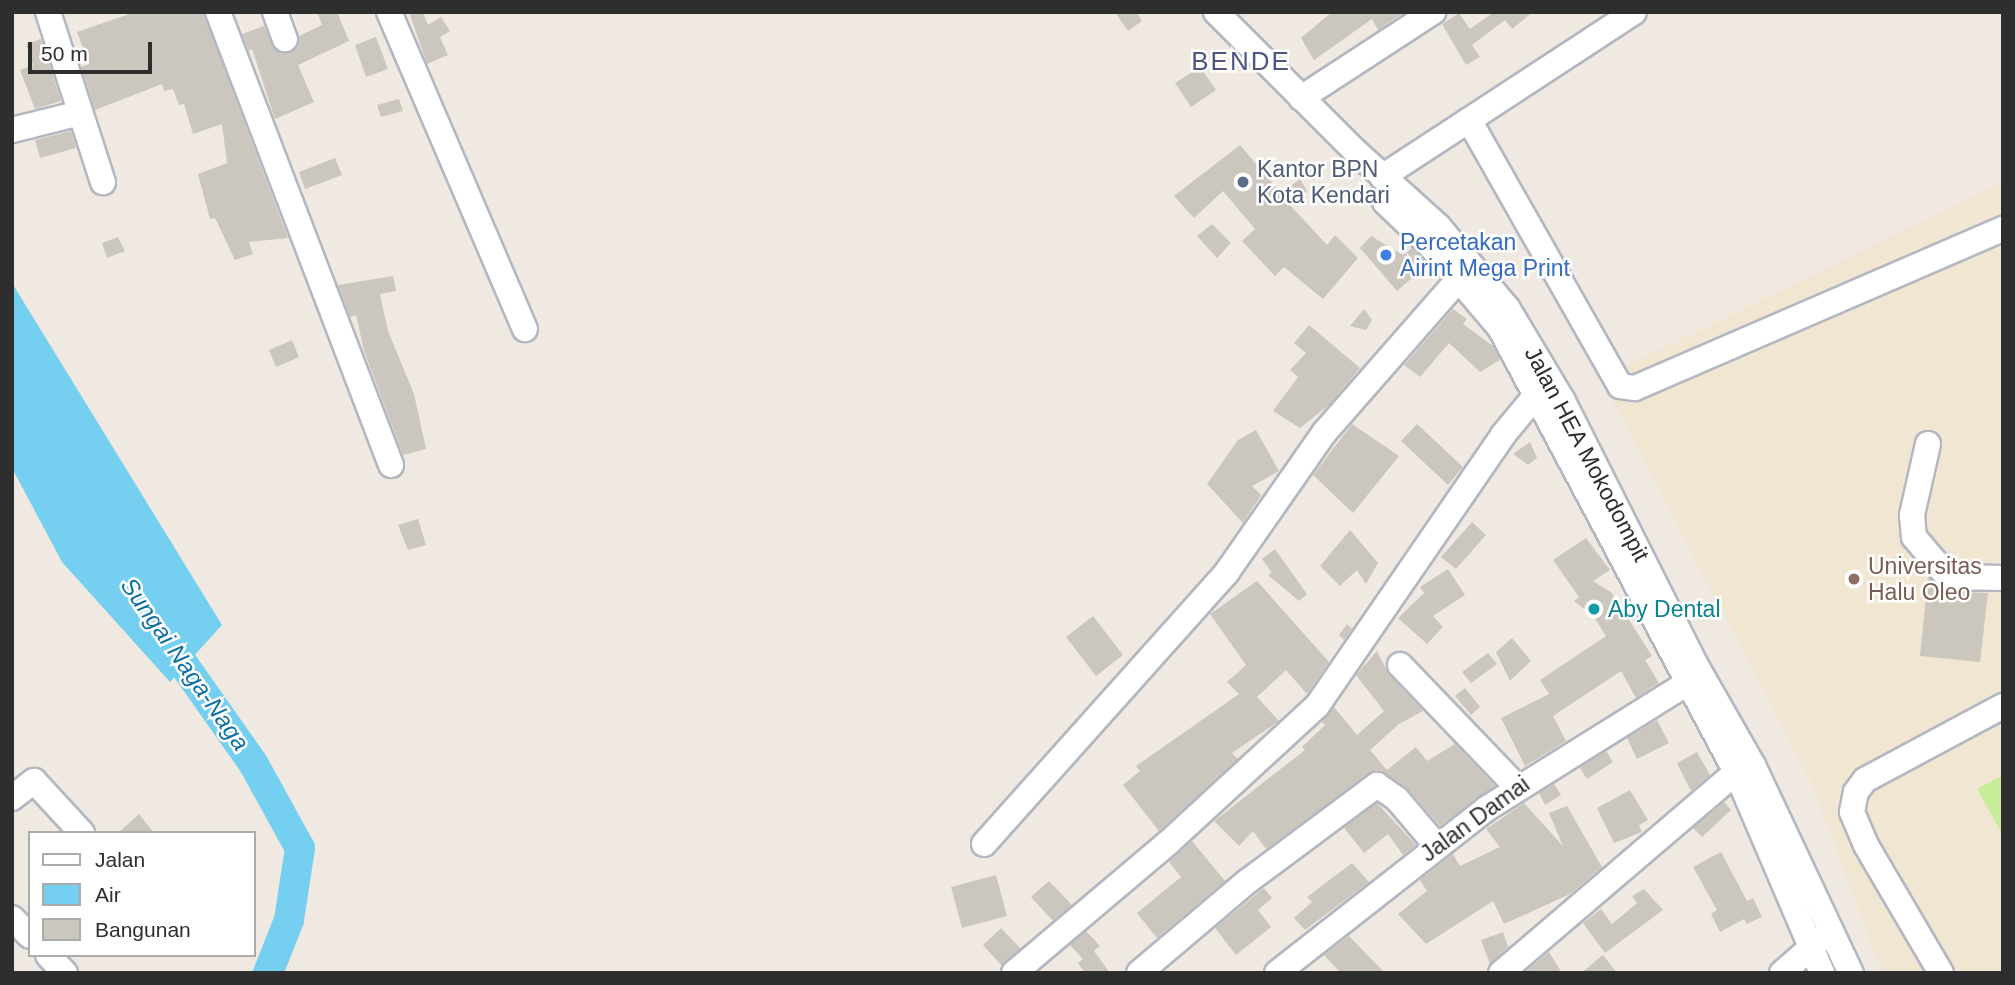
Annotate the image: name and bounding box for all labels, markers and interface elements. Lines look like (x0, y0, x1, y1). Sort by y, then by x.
scale bar (32, 28, 156, 72)
text: 50 m (41, 42, 88, 65)
district label: BENDE (1192, 46, 1290, 78)
place label: Kantor BPN Kota Kendari (1257, 155, 1390, 209)
marker: Kantor BPN Kota Kendari (1235, 174, 1251, 190)
place label: Percetakan Airint Mega Print (1400, 228, 1570, 282)
marker: Percetakan Airint Mega Print (1378, 247, 1394, 263)
street label: Jalan HEA Mokodompit (1518, 341, 1656, 567)
place label: Universitas Halu Oleo (1868, 552, 1982, 606)
marker: Universitas Halu Oleo (1846, 571, 1862, 587)
water label: Sungai Naga-Naga (115, 572, 255, 756)
place label: Aby Dental (1608, 595, 1721, 623)
marker: Aby Dental (1586, 601, 1602, 617)
street label: Jalan Damai (1415, 770, 1535, 868)
legend (28, 831, 256, 957)
text: Jalan (95, 848, 145, 871)
text: Air (95, 883, 121, 906)
text: Bangunan (95, 918, 191, 941)

